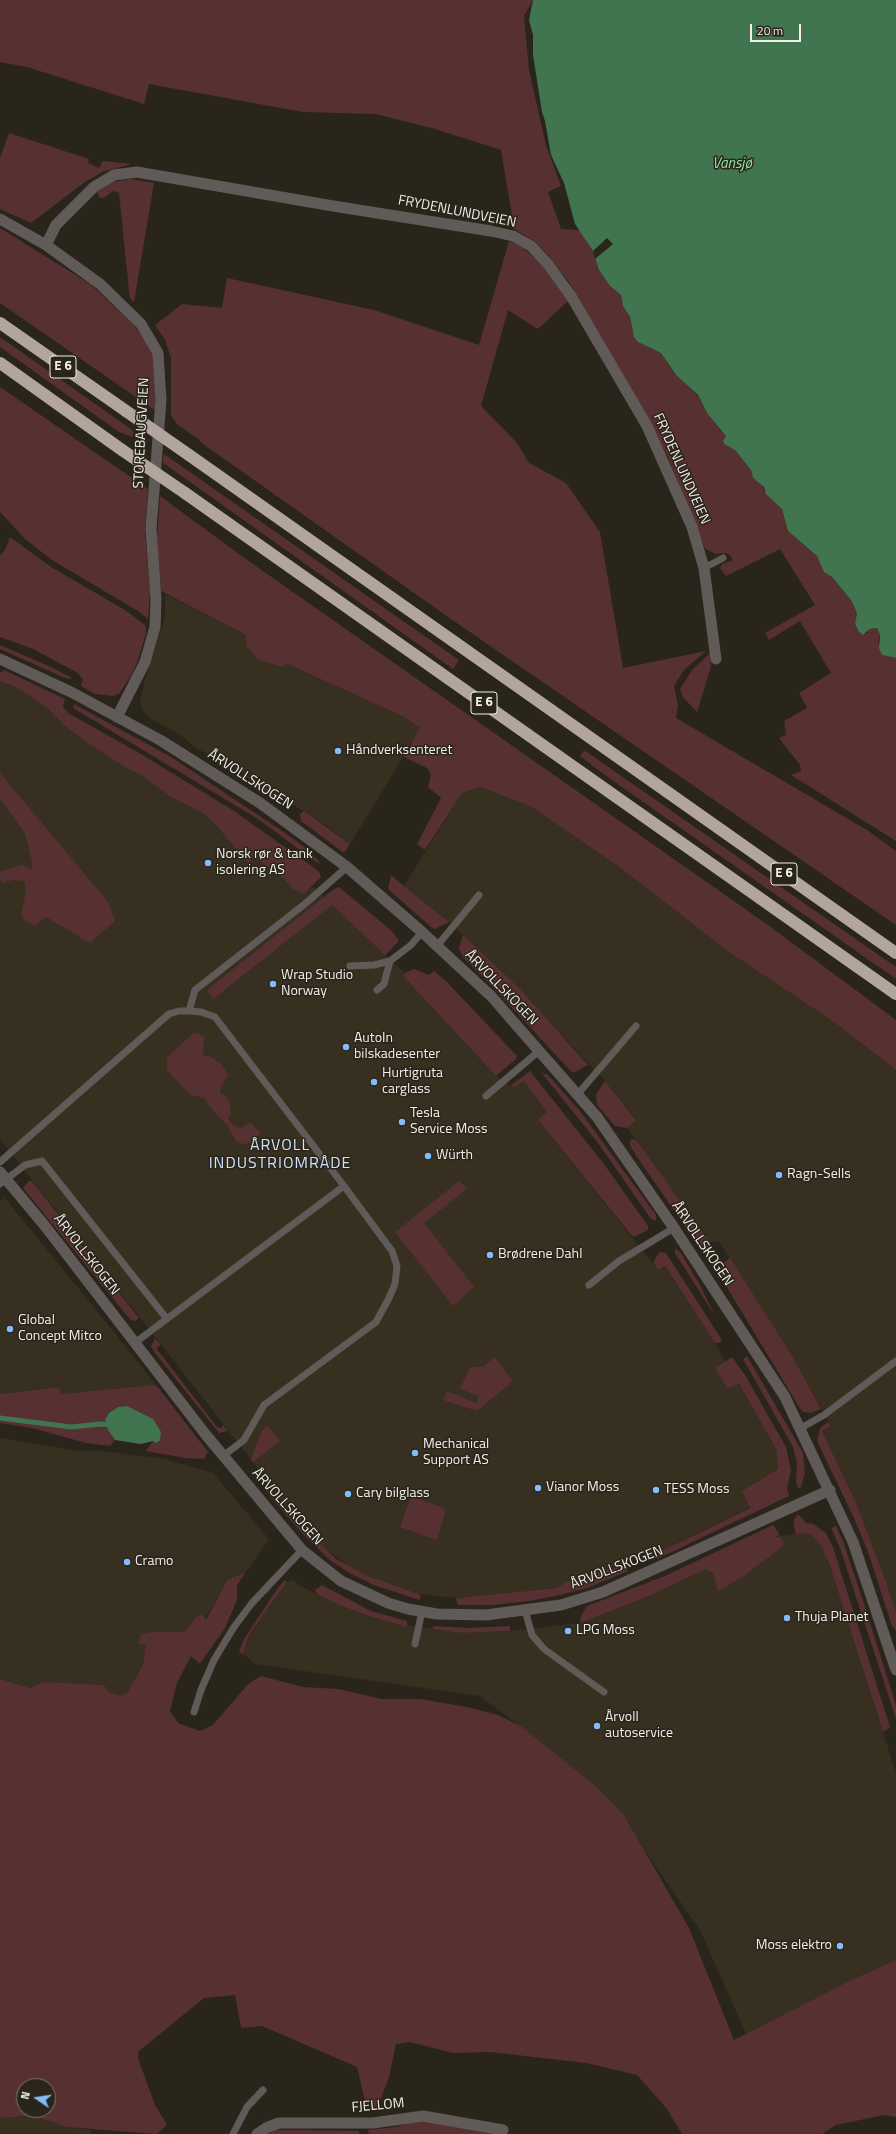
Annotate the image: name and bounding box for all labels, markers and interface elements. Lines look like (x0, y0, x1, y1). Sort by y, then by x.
scale bar (752, 16, 803, 42)
text: 20 m (757, 21, 783, 40)
water label: Vansjø (712, 155, 752, 173)
street label: FRYDENLUNDVEIEN (397, 192, 517, 232)
road number: E 6 (50, 356, 76, 378)
street label: STOREBAUGVEIEN (131, 377, 153, 489)
street label: FRYDENLUNDVEIEN (649, 411, 713, 527)
road number: E 6 (471, 692, 497, 714)
place label: Håndverksenteret (346, 743, 452, 759)
street label: ÅRVOLLSKOGEN (204, 746, 296, 814)
marker: Håndverksenteret (333, 746, 343, 756)
place label: Norsk rør & tank isolering AS (216, 847, 313, 880)
marker: Norsk rør & tank isolering AS (203, 858, 213, 868)
road number: E 6 (771, 863, 797, 885)
street label: ÅRVOLLSKOGEN (461, 947, 541, 1029)
place label: Wrap Studio Norway (281, 968, 353, 1000)
marker: Wrap Studio Norway (268, 979, 278, 989)
place label: AutoIn bilskadesenter (354, 1031, 440, 1064)
marker: AutoIn bilskadesenter (341, 1042, 351, 1052)
place label: Hurtigruta carglass (382, 1066, 443, 1098)
marker: Hurtigruta carglass (369, 1077, 379, 1087)
place label: Tesla Service Moss (410, 1106, 488, 1138)
marker: Tesla Service Moss (397, 1117, 407, 1127)
district label: ÅRVOLL INDUSTRIOMRÅDE (209, 1136, 351, 1174)
place label: Würth (436, 1148, 473, 1164)
marker: Würth (423, 1151, 433, 1161)
place label: Ragn-Sells (787, 1167, 851, 1183)
marker: Ragn-Sells (774, 1170, 784, 1180)
street label: ÅRVOLLSKOGEN (668, 1199, 736, 1289)
street label: ÅRVOLLSKOGEN (49, 1211, 123, 1299)
place label: Brødrene Dahl (498, 1247, 582, 1263)
marker: Brødrene Dahl (485, 1250, 495, 1260)
place label: Global Concept Mitco (18, 1313, 102, 1346)
marker: Global Concept Mitco (5, 1324, 15, 1334)
place label: Mechanical Support AS (423, 1437, 489, 1470)
marker: Mechanical Support AS (410, 1448, 420, 1458)
street label: ÅRVOLLSKOGEN (248, 1465, 326, 1549)
place label: Vianor Moss (546, 1480, 619, 1496)
place label: TESS Moss (664, 1482, 729, 1498)
marker: Vianor Moss (533, 1483, 543, 1493)
marker: TESS Moss (651, 1485, 661, 1495)
place label: Cary bilglass (356, 1486, 429, 1502)
marker: Cary bilglass (343, 1489, 353, 1499)
street label: ÅRVOLLSKOGEN (568, 1543, 666, 1593)
place label: Cramo (135, 1554, 174, 1570)
marker: Cramo (122, 1557, 132, 1567)
place label: Thuja Planet (795, 1610, 868, 1626)
marker: Thuja Planet (782, 1613, 792, 1623)
place label: LPG Moss (576, 1623, 635, 1639)
marker: LPG Moss (563, 1626, 573, 1636)
place label: Årvoll autoservice (605, 1710, 673, 1742)
marker: Årvoll autoservice (592, 1721, 602, 1731)
place label: Moss elektro (756, 1938, 832, 1954)
marker: Moss elektro (835, 1941, 845, 1951)
north arrow (16, 2078, 56, 2118)
text: N (17, 2090, 34, 2101)
street label: FJELLOM (351, 2095, 405, 2117)

